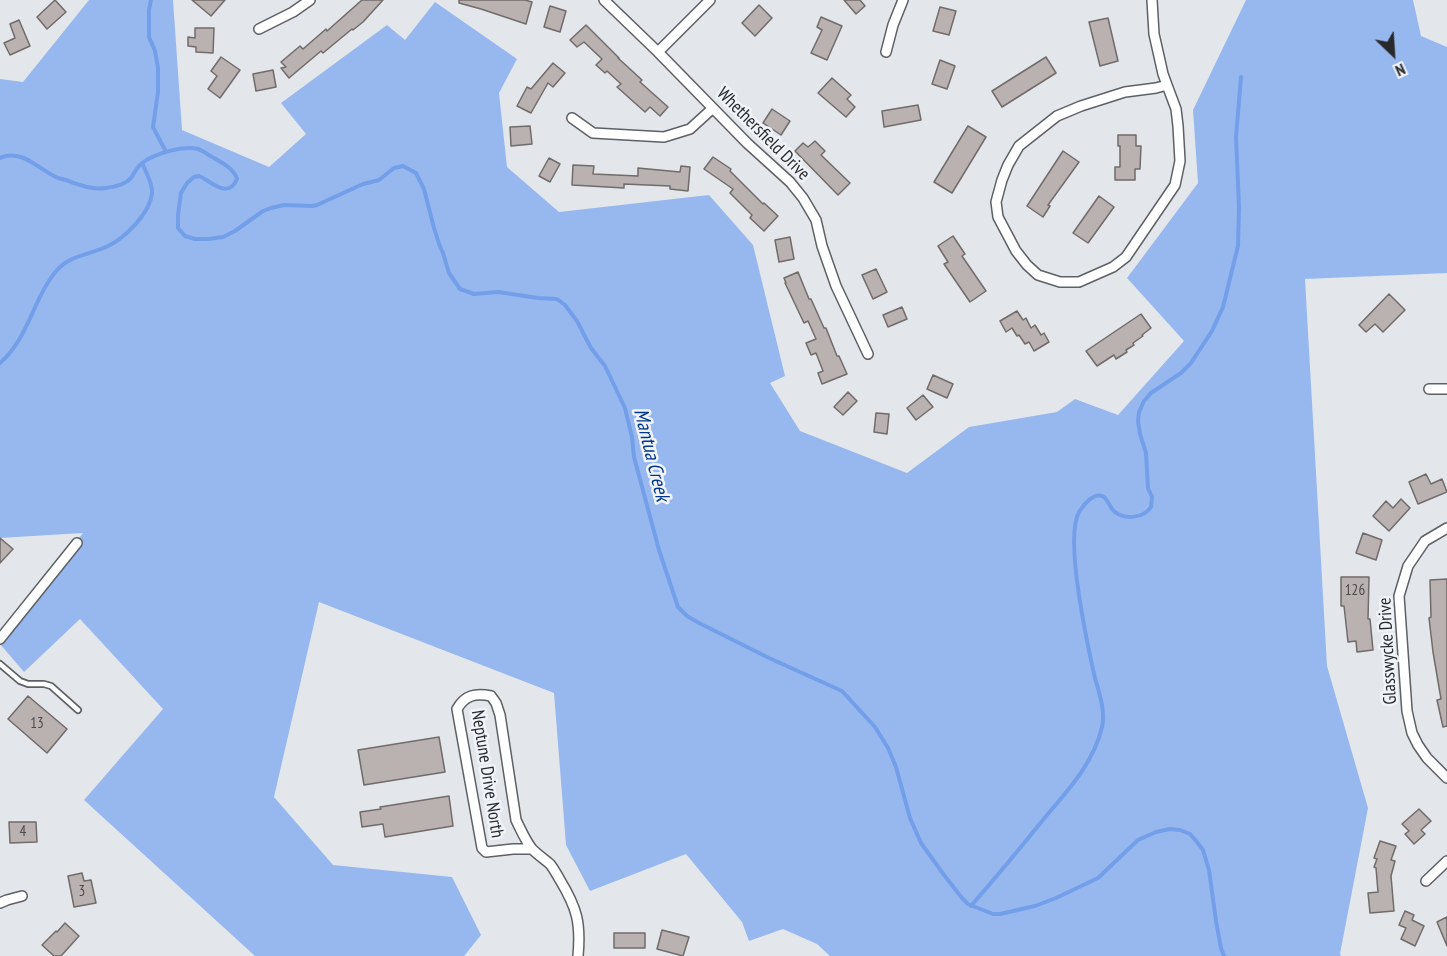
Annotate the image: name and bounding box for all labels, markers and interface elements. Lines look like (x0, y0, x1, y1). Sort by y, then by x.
north arrow (1363, 24, 1423, 84)
text: N (1392, 59, 1409, 81)
street label: Whethersfield Drive (712, 83, 814, 185)
water label: Mantua Creek (628, 406, 674, 504)
house number: 126 (1345, 582, 1365, 600)
street label: Glasswycke Drive (1374, 597, 1402, 705)
street label: Neptune Drive North (466, 709, 508, 839)
house number: 13 (30, 715, 44, 733)
house number: 4 (20, 823, 26, 841)
house number: 3 (79, 883, 85, 901)

